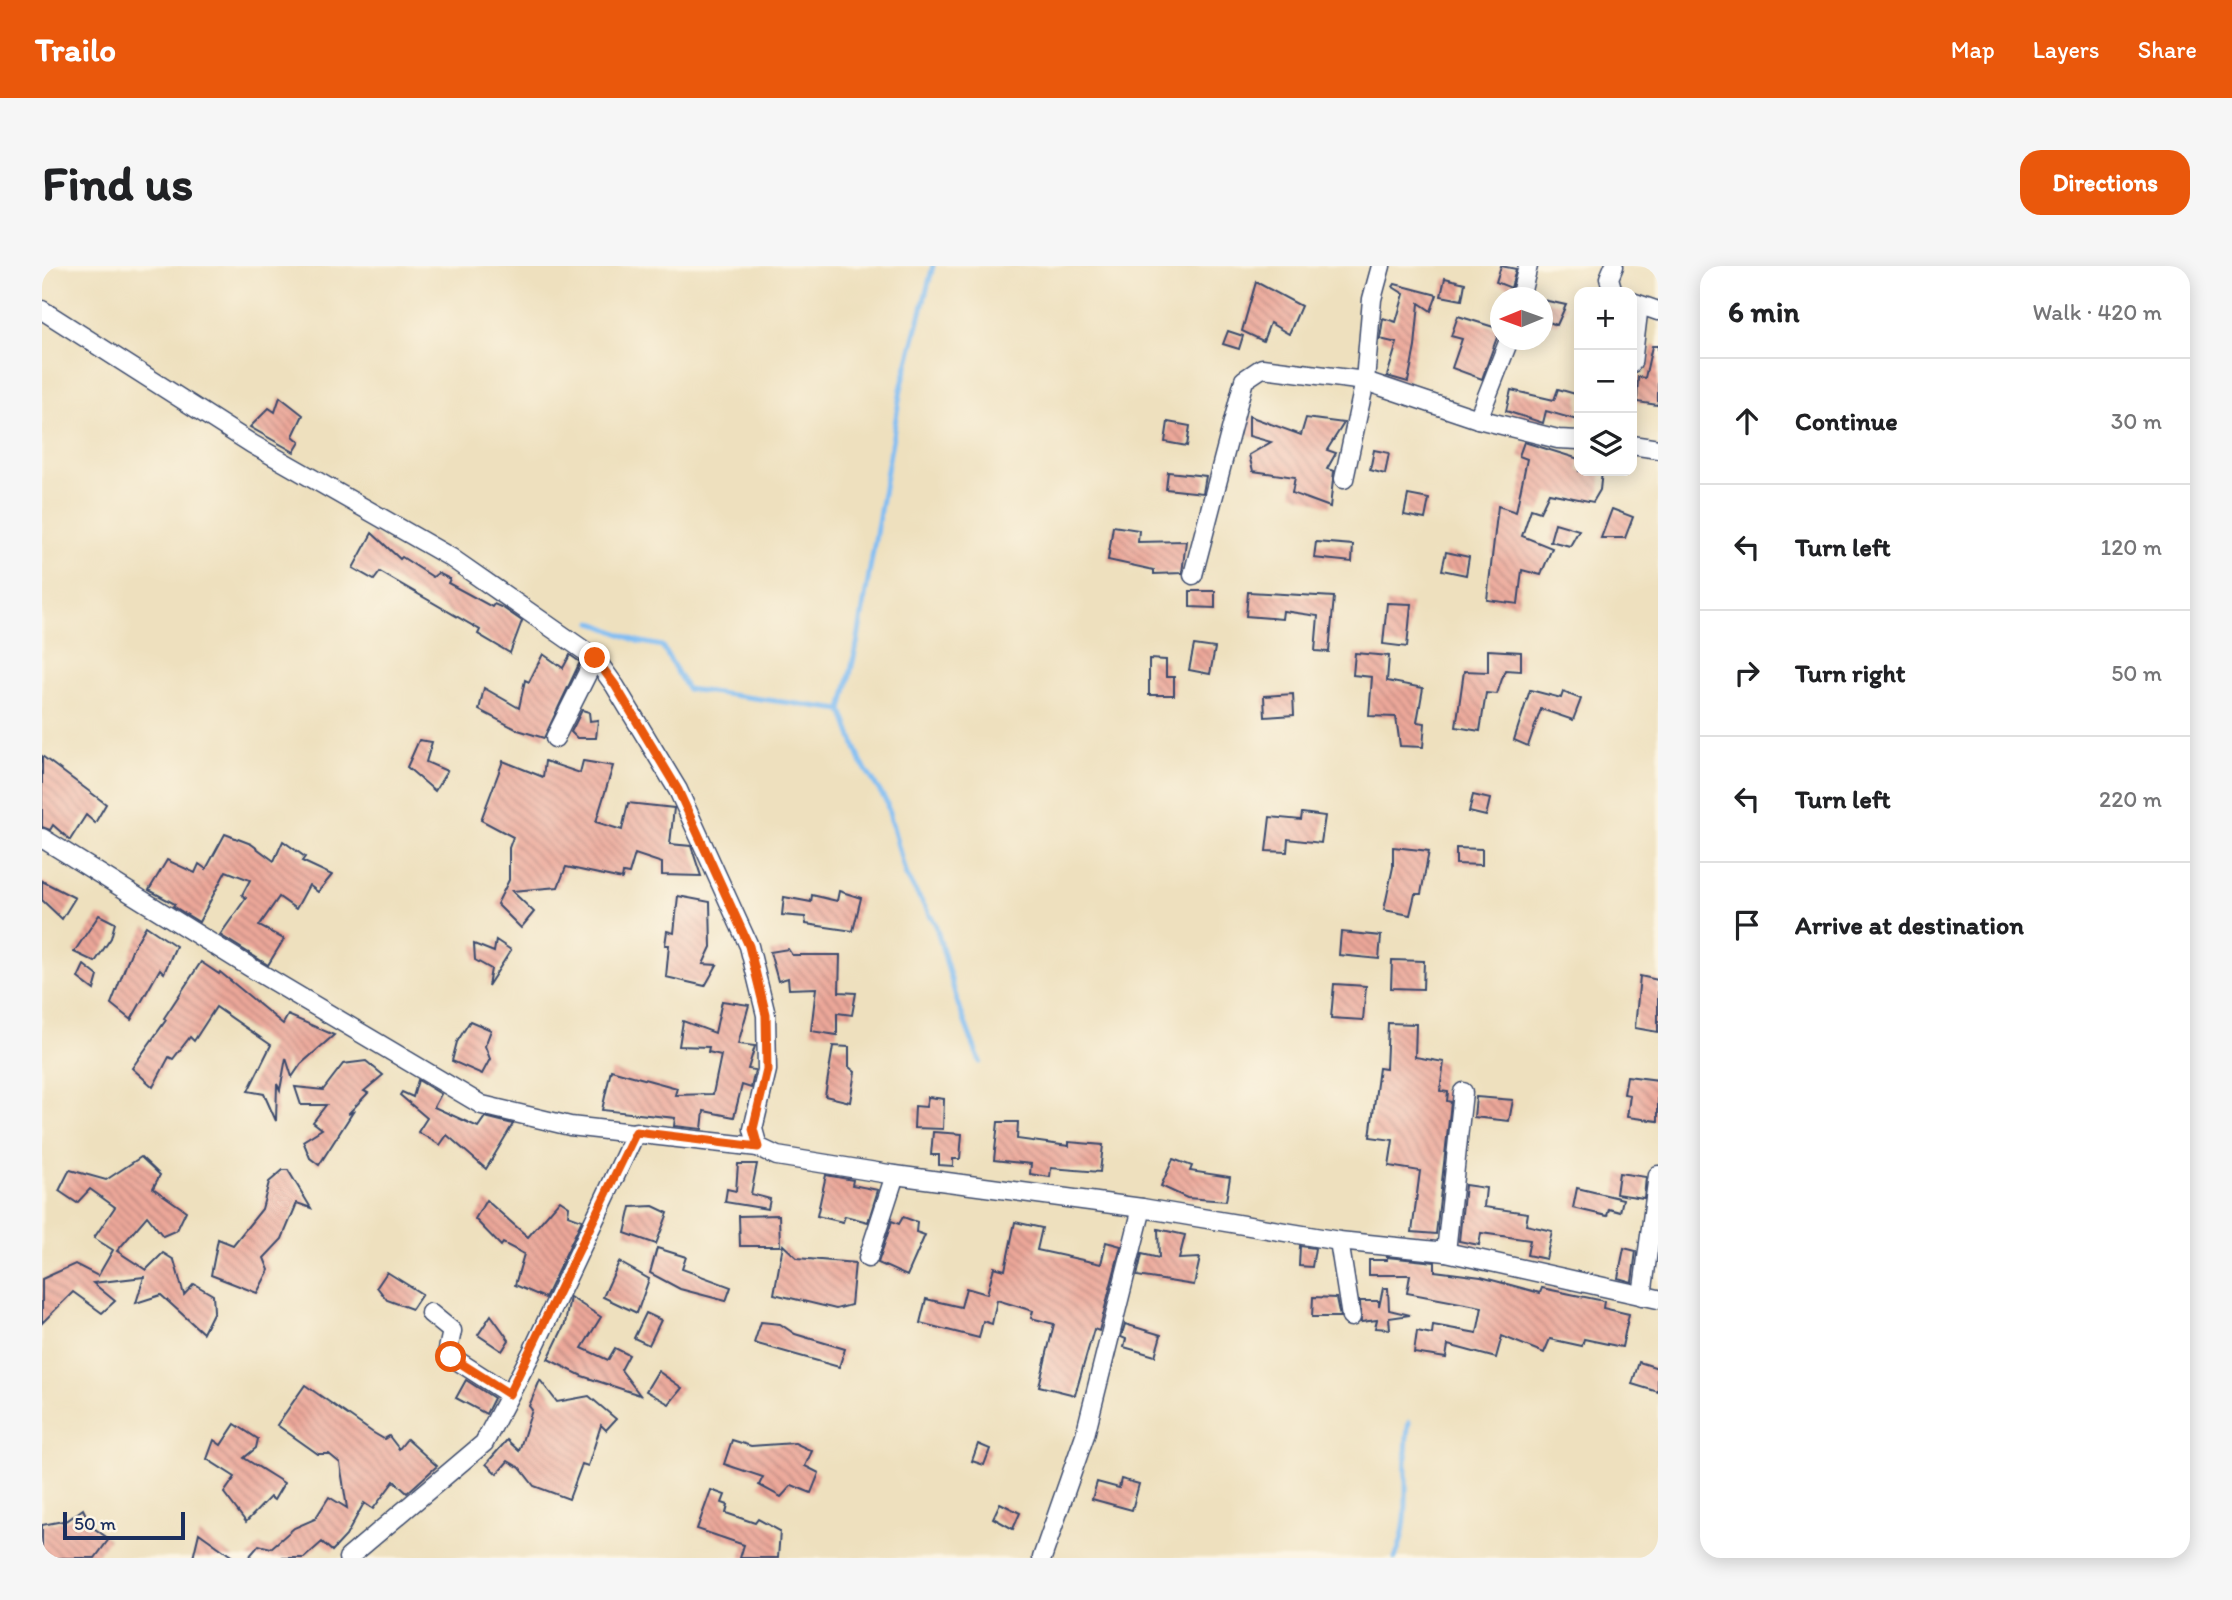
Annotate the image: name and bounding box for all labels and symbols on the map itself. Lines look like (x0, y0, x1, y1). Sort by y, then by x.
north arrow (1490, 287, 1553, 350)
route end (579, 642, 610, 673)
route start (435, 1341, 466, 1372)
scale bar (63, 1509, 186, 1541)

